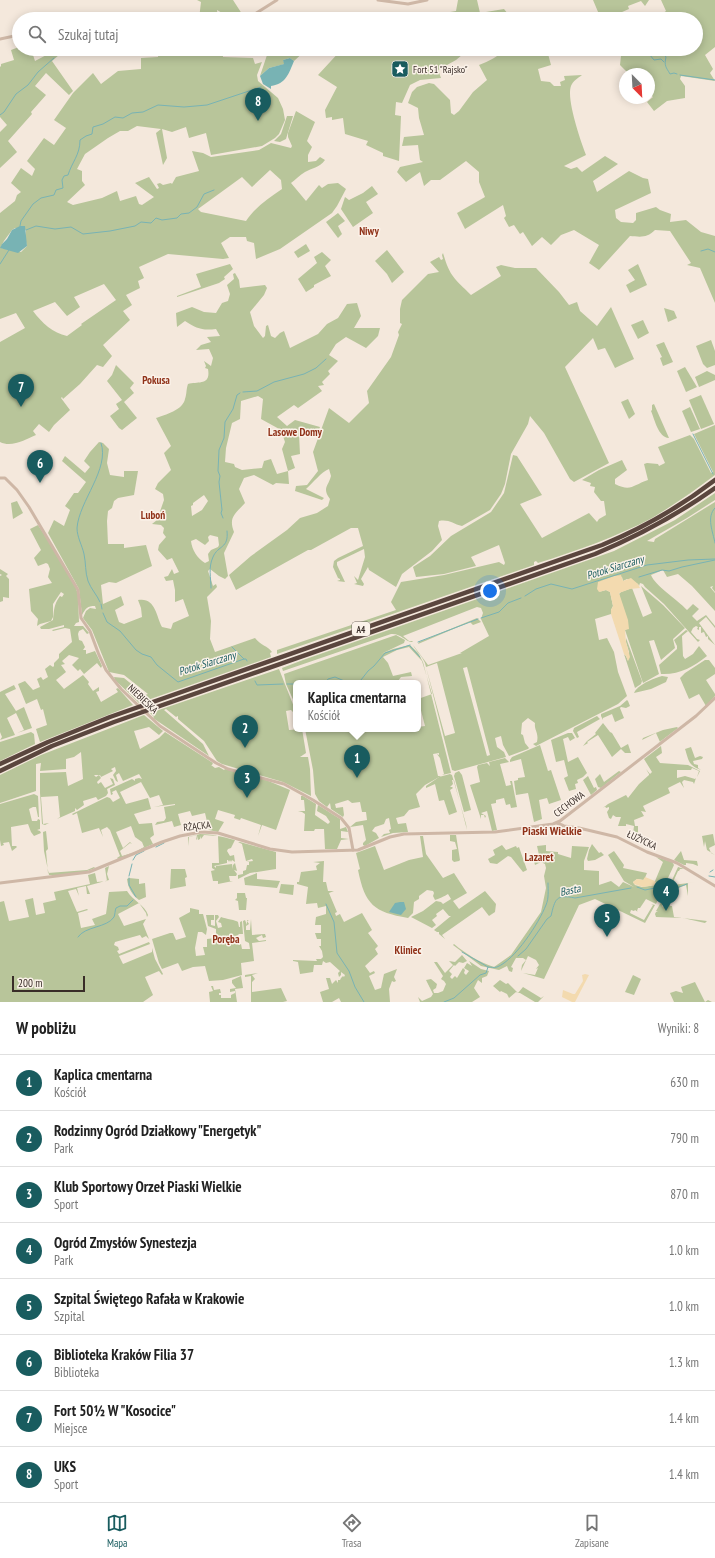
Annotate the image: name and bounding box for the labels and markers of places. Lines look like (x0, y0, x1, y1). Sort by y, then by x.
place icon: Fort 51 "Rajsko" (390, 59, 410, 79)
place label: Fort 51 "Rajsko" (413, 63, 468, 76)
pin: 8 (245, 88, 271, 121)
pin: 7 (8, 374, 34, 407)
pin: 6 (27, 450, 53, 483)
pin: 2 (232, 715, 258, 748)
pin: 1 (344, 745, 370, 778)
pin: 3 (234, 765, 260, 798)
pin: 4 (653, 878, 679, 911)
pin: 5 (594, 904, 620, 937)

